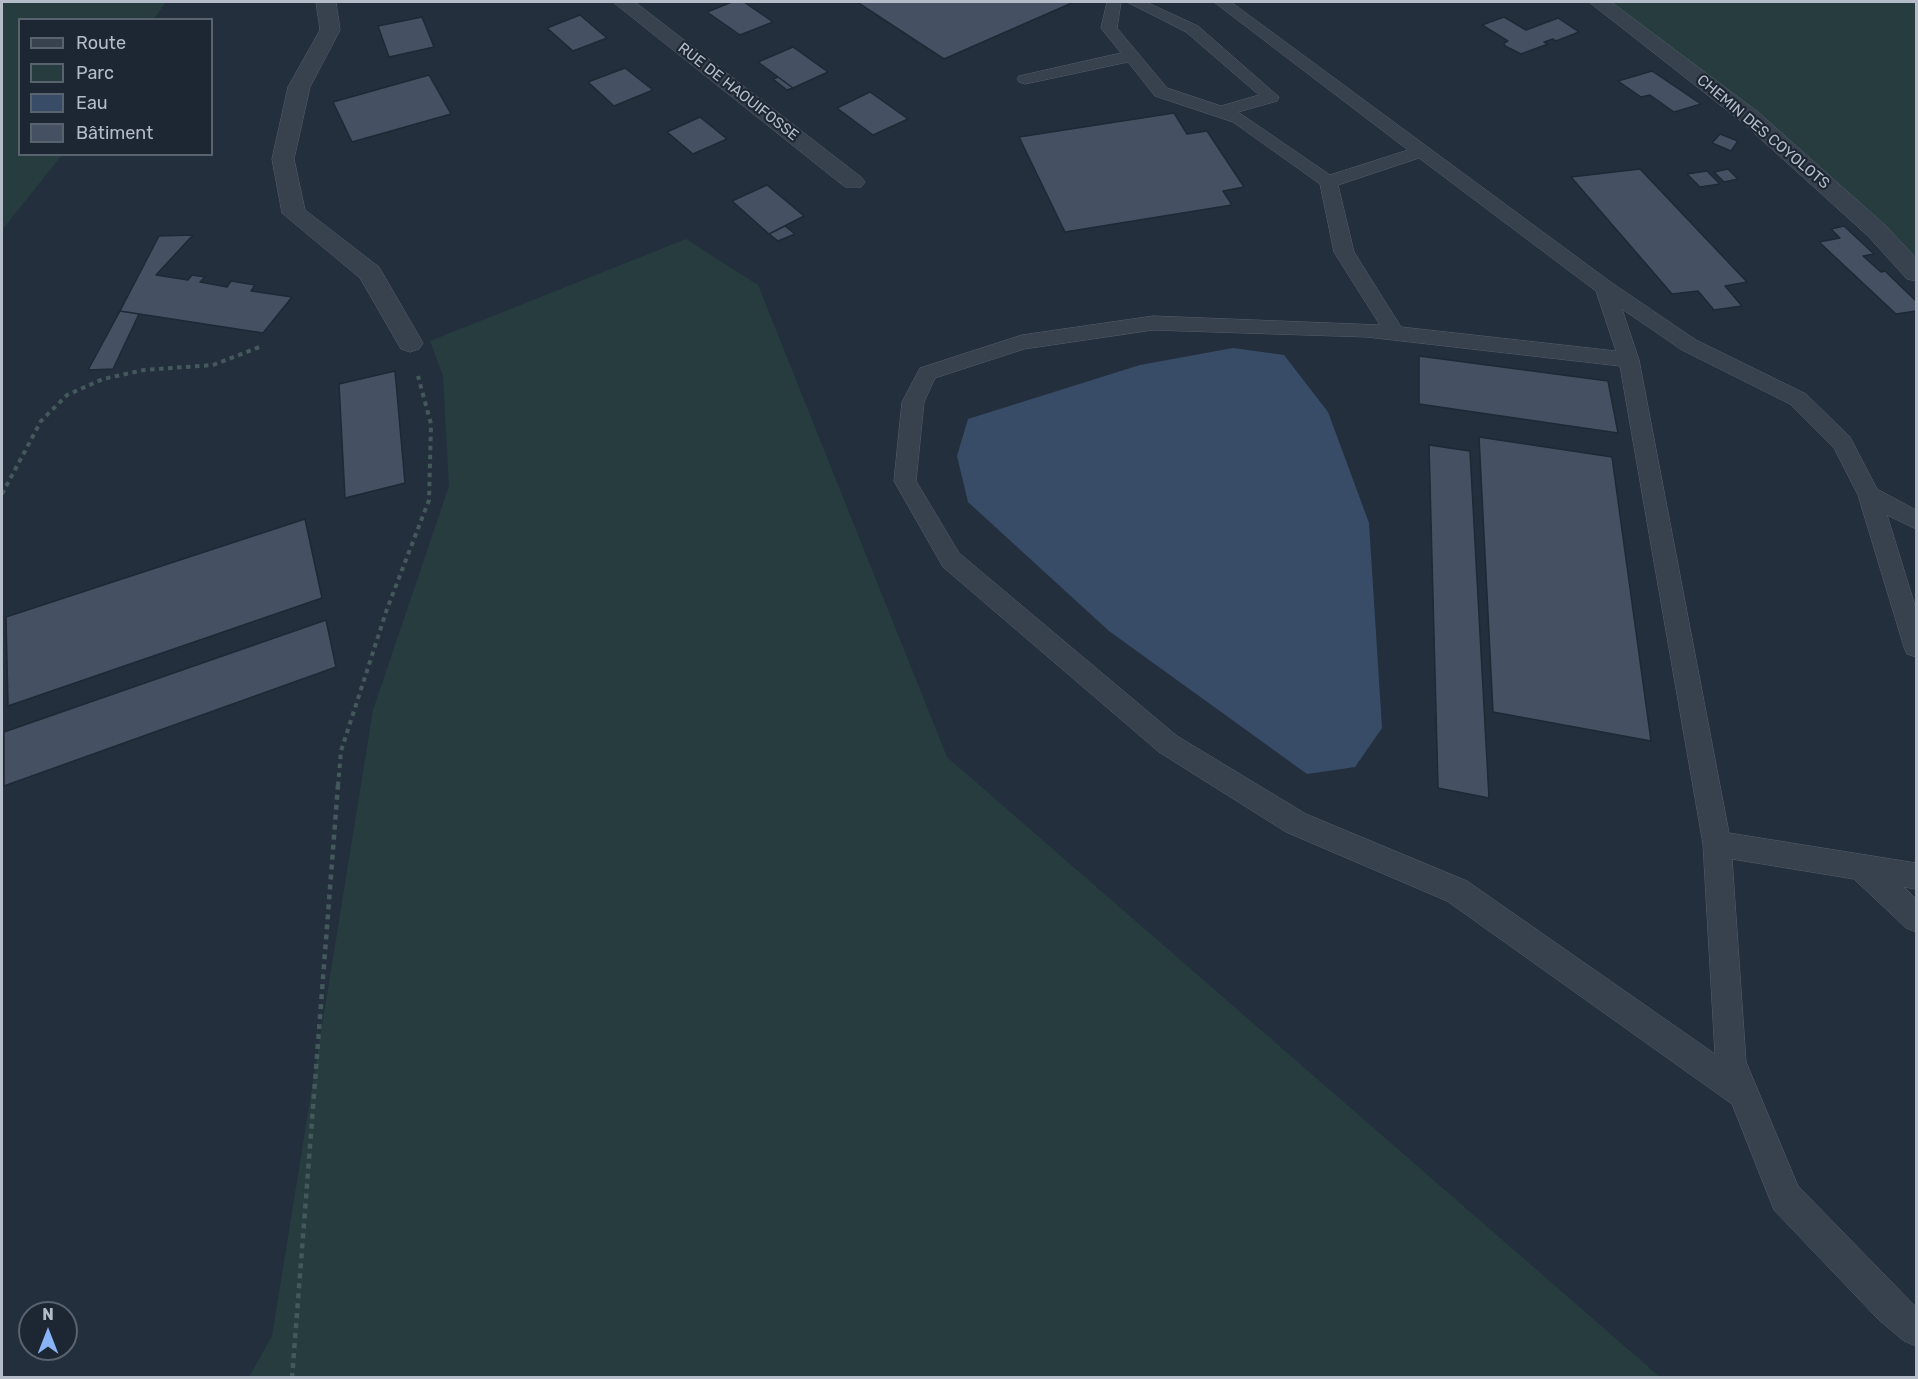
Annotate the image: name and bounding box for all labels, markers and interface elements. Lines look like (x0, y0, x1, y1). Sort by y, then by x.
legend (18, 18, 213, 156)
text: Route (76, 32, 126, 54)
street label: RUE DE HAOUIFOSSE (674, 39, 802, 145)
text: Parc (76, 62, 114, 84)
street label: CHEMIN DES COYOLOTS (1693, 71, 1833, 193)
text: Eau (76, 92, 108, 114)
text: Bâtiment (76, 122, 153, 144)
north arrow (18, 1301, 78, 1361)
text: N (42, 1305, 54, 1324)

